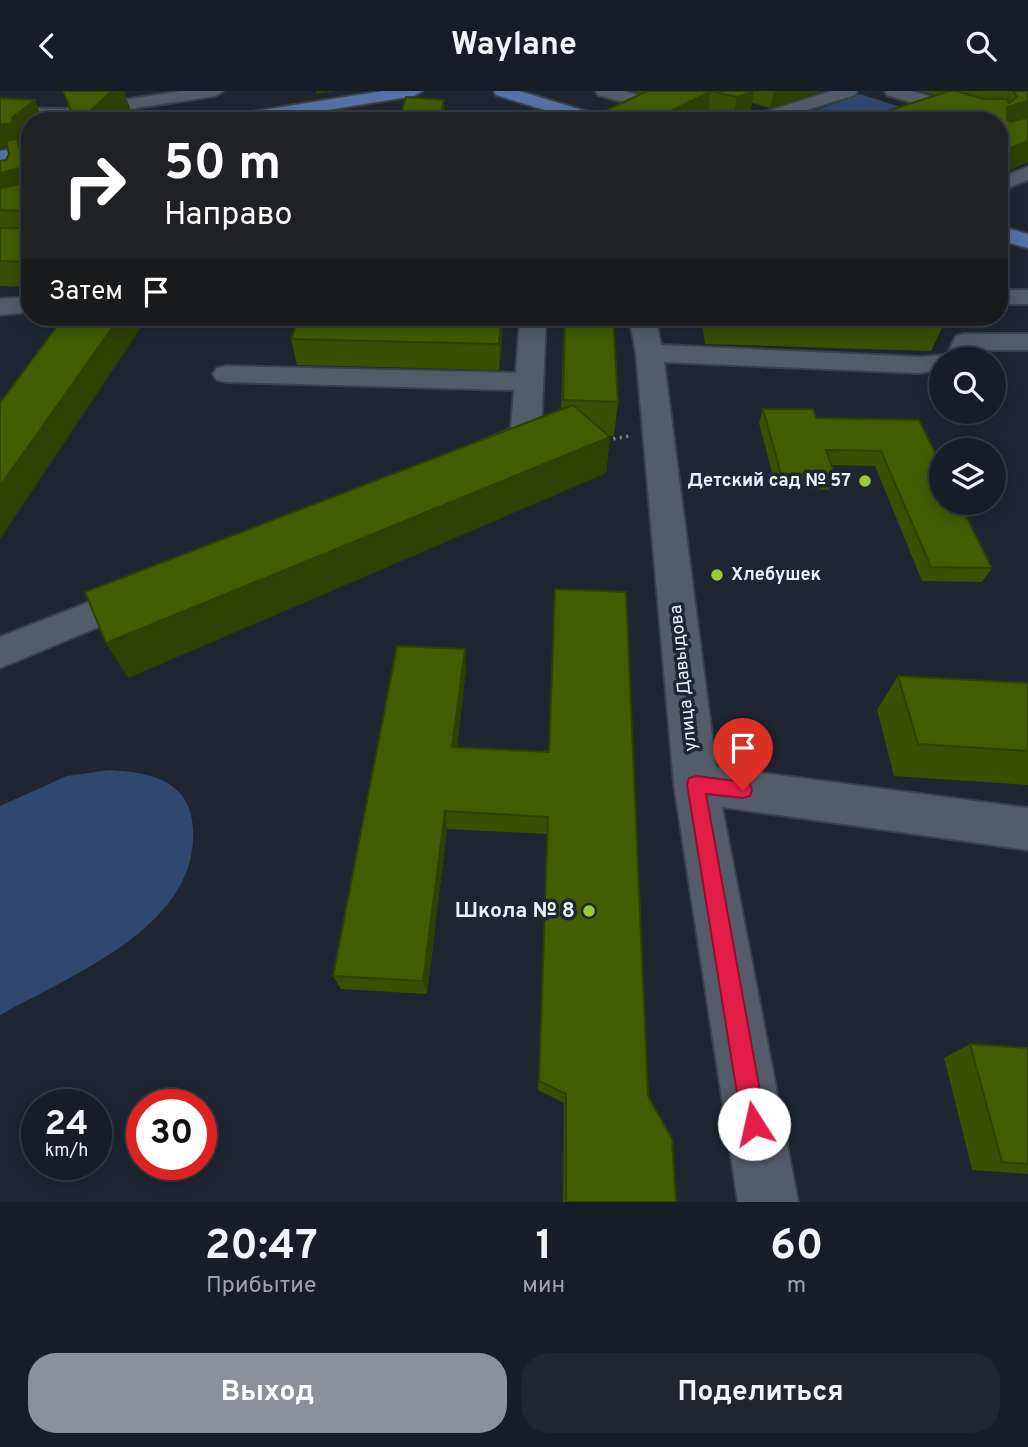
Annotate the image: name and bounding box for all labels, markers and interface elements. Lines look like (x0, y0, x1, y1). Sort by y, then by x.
text: Waylane (451, 26, 577, 66)
icon: back (28, 27, 66, 65)
icon: search (962, 27, 1000, 65)
text: 50 m (164, 135, 281, 197)
icon: right (49, 140, 140, 231)
text: Направо (164, 196, 292, 236)
icon: arrive (137, 273, 175, 311)
text: Затем (49, 276, 123, 309)
map controls (929, 347, 1006, 515)
button: search (929, 347, 1006, 424)
button: layers (929, 438, 1006, 515)
place label: Детский сад № 57 (688, 470, 851, 493)
marker: Детский сад № 57 (857, 473, 873, 489)
place label: Хлебушек (731, 564, 822, 587)
marker: Хлебушек (709, 567, 725, 583)
street label: улица Давыдова (665, 604, 703, 752)
pin (713, 718, 773, 790)
icon: arrive (724, 729, 762, 767)
place label: Школа № 8 (455, 898, 575, 925)
marker: Школа № 8 (581, 903, 597, 919)
position arrow (717, 1087, 791, 1161)
speed limit sign: 30 (126, 1089, 217, 1180)
text: 24 (45, 1103, 88, 1147)
text: km/h (45, 1140, 88, 1163)
text: 20:47 (205, 1221, 318, 1274)
text: 1 (535, 1221, 552, 1274)
text: 60 (770, 1221, 823, 1274)
text: Прибытие (206, 1272, 316, 1301)
text: мин (522, 1272, 565, 1301)
text: m (787, 1272, 806, 1301)
button: Выход (28, 1353, 507, 1433)
button: Поделиться (521, 1353, 1000, 1433)

